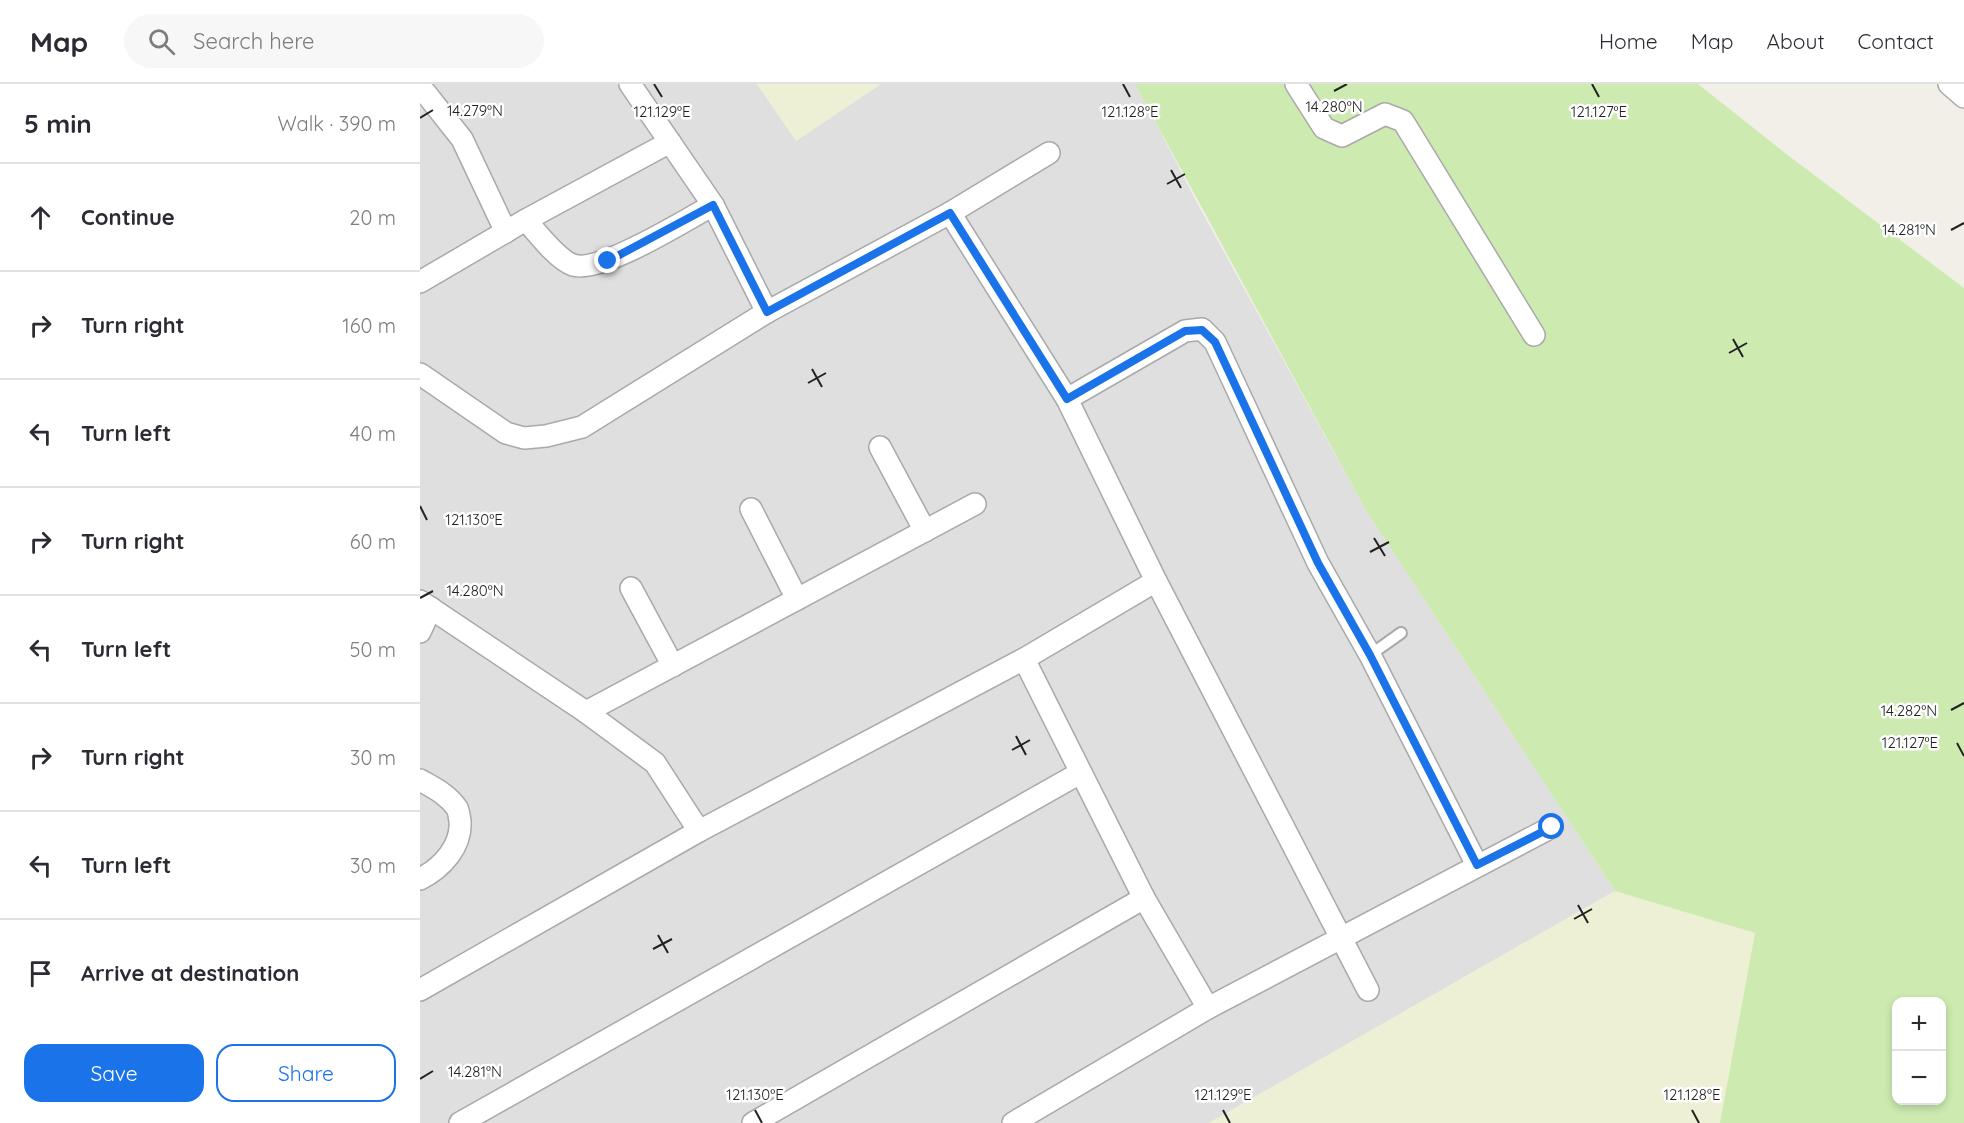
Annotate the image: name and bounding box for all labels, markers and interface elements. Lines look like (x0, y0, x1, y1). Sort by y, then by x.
search box (124, 14, 544, 68)
text: Map (30, 24, 88, 59)
icon: search (145, 25, 178, 58)
text: Search here (193, 27, 315, 55)
text: Home (1599, 28, 1658, 54)
text: Map (1691, 28, 1734, 54)
text: About (1767, 28, 1825, 54)
text: Contact (1858, 28, 1934, 54)
text: 14.280°N (1305, 97, 1363, 116)
text: 14.279°N (447, 101, 503, 120)
text: 121.129°E (633, 102, 691, 121)
text: 121.128°E (1102, 102, 1158, 121)
text: 121.127°E (1571, 102, 1627, 121)
text: 5 min (24, 107, 92, 140)
text: Walk · 390 m (277, 111, 396, 136)
icon: ahead (24, 201, 57, 234)
text: Continue (81, 203, 175, 231)
text: 20 m (349, 205, 396, 230)
text: 14.281°N (1882, 220, 1936, 239)
route end (594, 247, 620, 273)
icon: right (24, 309, 57, 342)
text: Turn right (81, 311, 185, 339)
text: 160 m (342, 313, 396, 338)
icon: left (24, 417, 57, 450)
text: Turn left (81, 419, 171, 447)
text: 40 m (350, 421, 396, 446)
text: 121.130°E (445, 510, 503, 529)
icon: right (24, 525, 57, 558)
text: Turn right (81, 527, 185, 555)
text: 60 m (350, 529, 396, 554)
text: 14.280°N (446, 581, 504, 600)
icon: left (24, 633, 57, 666)
text: Turn left (81, 635, 171, 663)
text: 50 m (350, 637, 396, 662)
text: 14.282°N (1881, 701, 1937, 720)
text: 121.127°E (1882, 733, 1938, 752)
icon: right (24, 741, 57, 774)
text: Turn right (81, 743, 185, 771)
text: 30 m (350, 745, 396, 770)
route start (1538, 813, 1564, 839)
icon: left (24, 849, 57, 882)
text: Turn left (81, 851, 171, 879)
text: 30 m (350, 853, 396, 878)
icon: arrive (24, 957, 57, 990)
text: Arrive at destination (81, 959, 299, 987)
map controls (1892, 997, 1946, 1105)
button: + (1892, 997, 1946, 1051)
button: Save (24, 1044, 204, 1102)
button: Share (216, 1044, 396, 1102)
button: − (1892, 1051, 1946, 1105)
text: 14.281°N (448, 1062, 502, 1081)
text: 121.130°E (726, 1085, 784, 1104)
text: 121.129°E (1194, 1085, 1252, 1104)
text: 121.128°E (1664, 1085, 1720, 1104)

